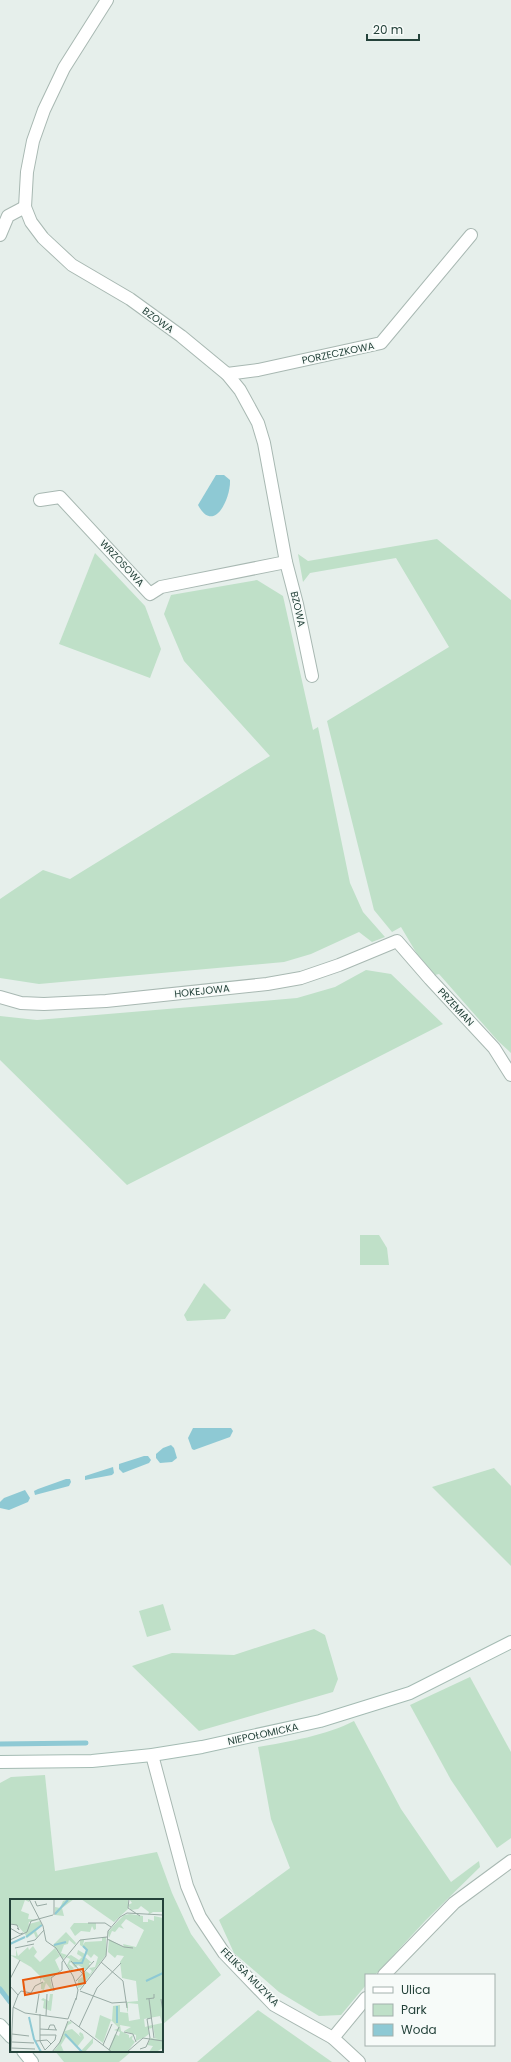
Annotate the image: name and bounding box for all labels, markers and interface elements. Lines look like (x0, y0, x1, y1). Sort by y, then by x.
scale bar (367, 16, 419, 42)
text: 20 m (373, 21, 403, 38)
street label: BZOWA (139, 303, 177, 337)
street label: PORZECZKOWA (300, 338, 376, 368)
street label: WRZOSOWA (96, 536, 148, 590)
street label: BZOWA (287, 590, 309, 628)
street label: HOKEJOWA (174, 981, 231, 1001)
street label: PRZEMIAN (434, 985, 478, 1029)
street label: NIEPOŁOMICKA (226, 1719, 300, 1749)
inset map (10, 1899, 163, 2052)
street label: FELIKSA MUZYKA (217, 1944, 283, 2010)
legend (365, 1974, 495, 2046)
text: Ulica (401, 1981, 430, 1998)
text: Park (401, 2001, 428, 2018)
text: Woda (401, 2021, 437, 2038)

